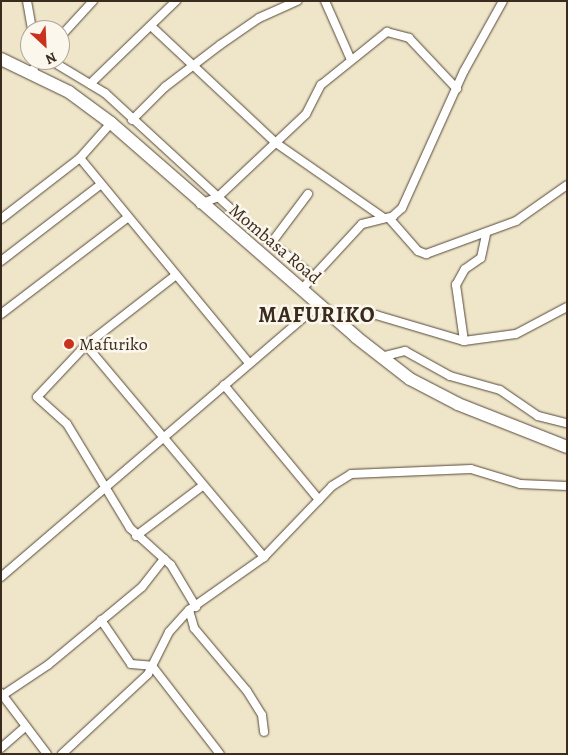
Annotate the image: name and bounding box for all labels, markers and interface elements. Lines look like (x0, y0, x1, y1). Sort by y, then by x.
north arrow (20, 20, 70, 70)
text: N (42, 47, 60, 69)
street label: Mombasa Road (225, 199, 325, 289)
district label: MAFURIKO (257, 303, 377, 329)
place label: Mafuriko (79, 333, 148, 355)
marker: Mafuriko (63, 338, 75, 350)

